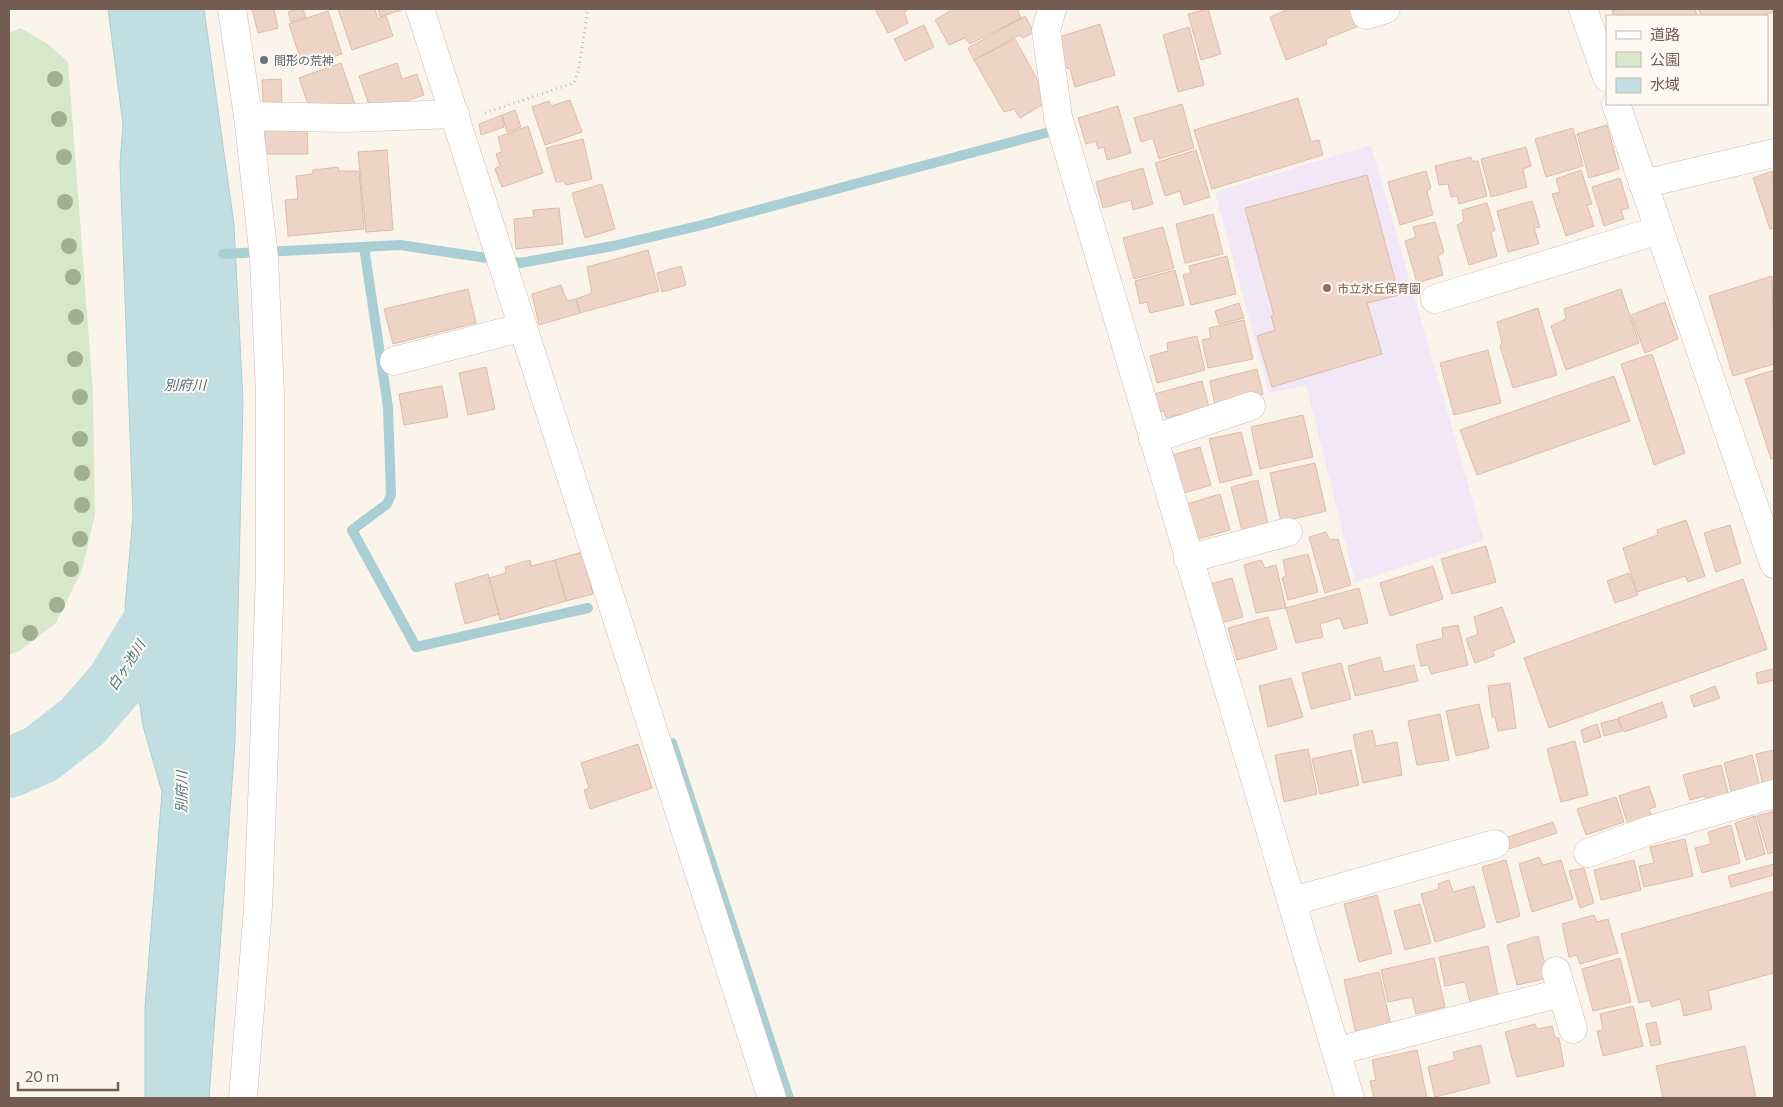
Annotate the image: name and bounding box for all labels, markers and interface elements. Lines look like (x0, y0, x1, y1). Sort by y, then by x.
legend (1606, 15, 1768, 105)
text: 道路 (1650, 25, 1680, 43)
text: 公園 (1650, 50, 1680, 68)
place label: 間形の荒神 (274, 53, 334, 67)
marker: 間形の荒神 (258, 54, 270, 66)
text: 水域 (1650, 75, 1680, 93)
place label: 市立氷丘保育園 (1337, 281, 1421, 295)
marker: 市立氷丘保育園 (1321, 282, 1333, 294)
water label: 別府川 (164, 376, 208, 393)
water label: 白ヶ池川 (104, 635, 149, 693)
water label: 別府川 (172, 769, 190, 813)
scale bar (18, 1060, 118, 1092)
text: 20 m (25, 1067, 59, 1085)

